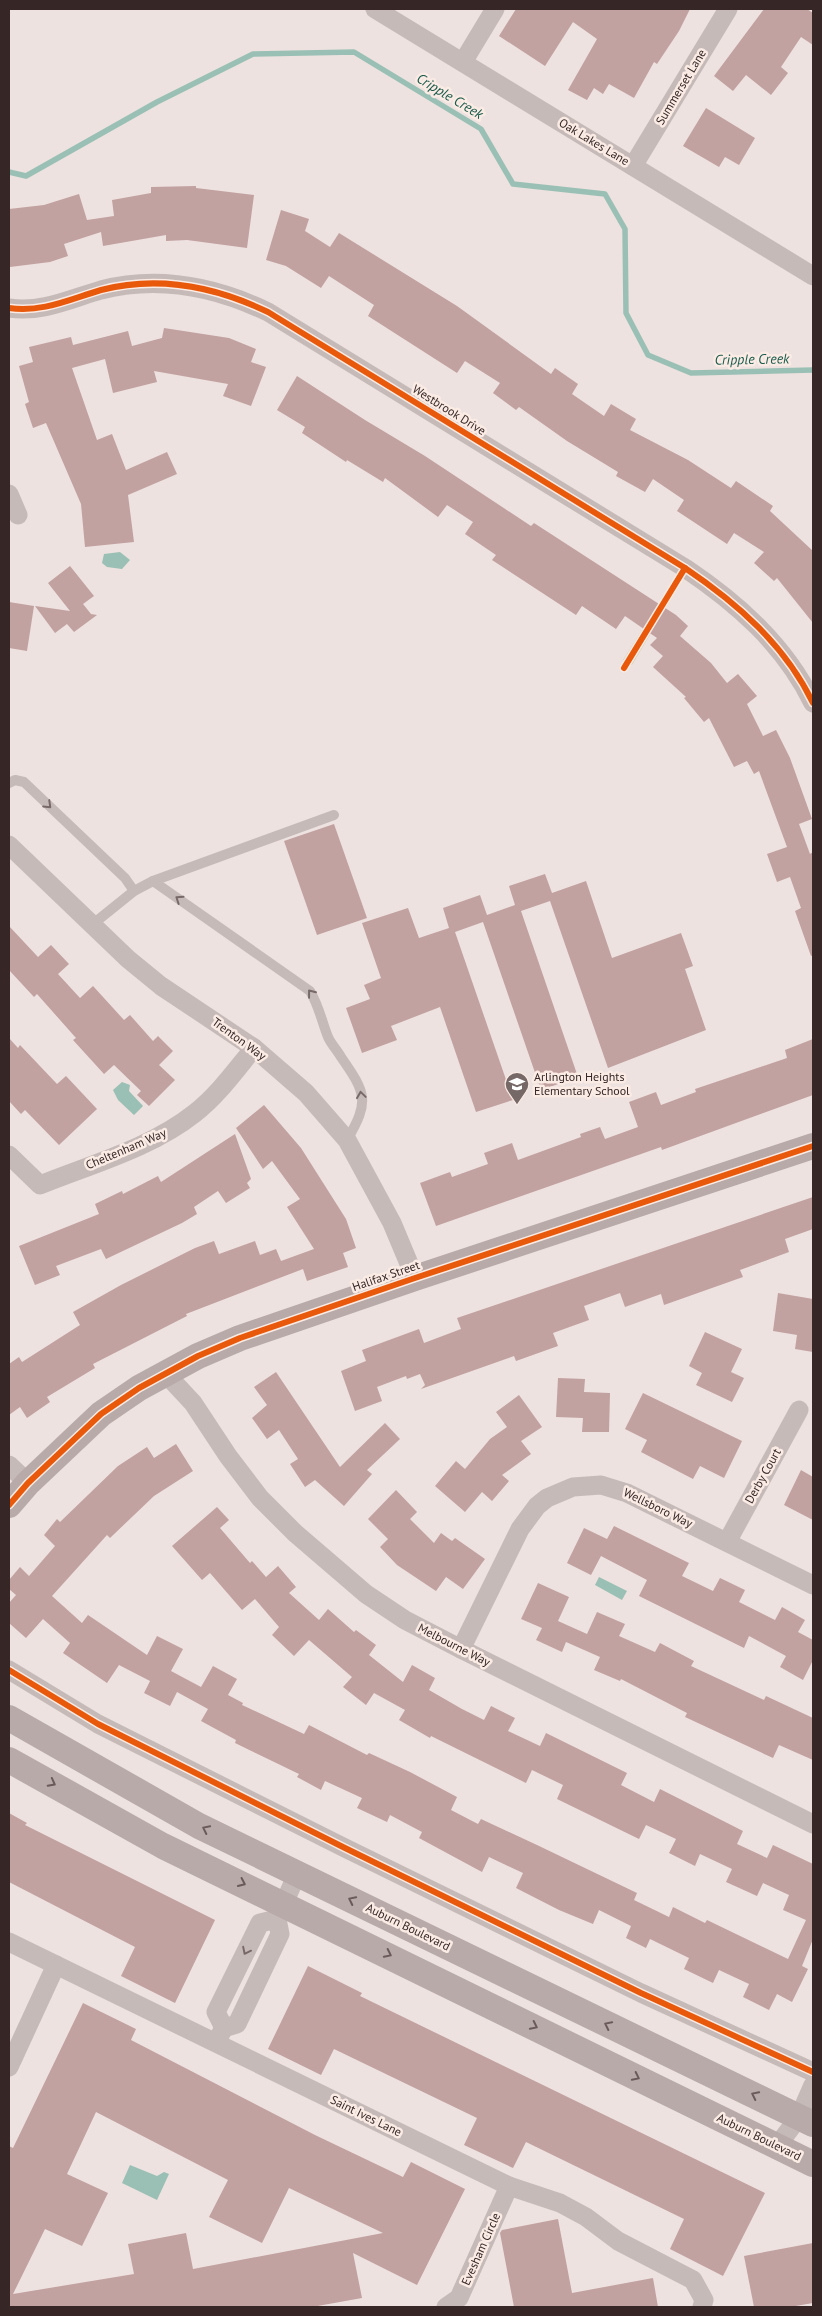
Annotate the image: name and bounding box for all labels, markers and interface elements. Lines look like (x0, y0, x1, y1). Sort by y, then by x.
street label: Summerset Lane (652, 46, 709, 127)
water label: Cripple Creek (413, 69, 487, 123)
street label: Oak Lakes Lane (556, 115, 632, 168)
water label: Cripple Creek (715, 349, 790, 369)
street label: Westbrook Drive (410, 381, 489, 438)
one-way arrow (42, 799, 51, 808)
one-way arrow (175, 896, 185, 905)
one-way arrow (308, 990, 316, 999)
street label: Trenton Way (209, 1014, 270, 1063)
place label: Arlington Heights Elementary School (534, 1069, 630, 1098)
school or university icon: Arlington Heights Elementary School (504, 1071, 530, 1105)
one-way arrow (356, 1091, 366, 1099)
street label: Cheltenham Way (83, 1125, 169, 1172)
street label: Halifax Street (350, 1257, 421, 1294)
street label: Derby Court (741, 1446, 784, 1506)
street label: Wellsboro Way (621, 1484, 696, 1531)
street label: Melbourne Way (416, 1620, 493, 1669)
one-way arrow (46, 1777, 55, 1787)
one-way arrow (202, 1825, 211, 1836)
one-way arrow (237, 1877, 246, 1887)
one-way arrow (348, 1896, 357, 1907)
street label: Auburn Boulevard (364, 1900, 453, 1953)
one-way arrow (242, 1946, 252, 1955)
one-way arrow (383, 1948, 392, 1959)
one-way arrow (529, 2020, 538, 2030)
one-way arrow (605, 2021, 614, 2031)
one-way arrow (631, 2071, 640, 2081)
one-way arrow (751, 2091, 760, 2101)
street label: Saint Ives Lane (328, 2092, 404, 2139)
street label: Auburn Boulevard (715, 2110, 804, 2163)
street label: Evesham Circle (458, 2210, 503, 2287)

